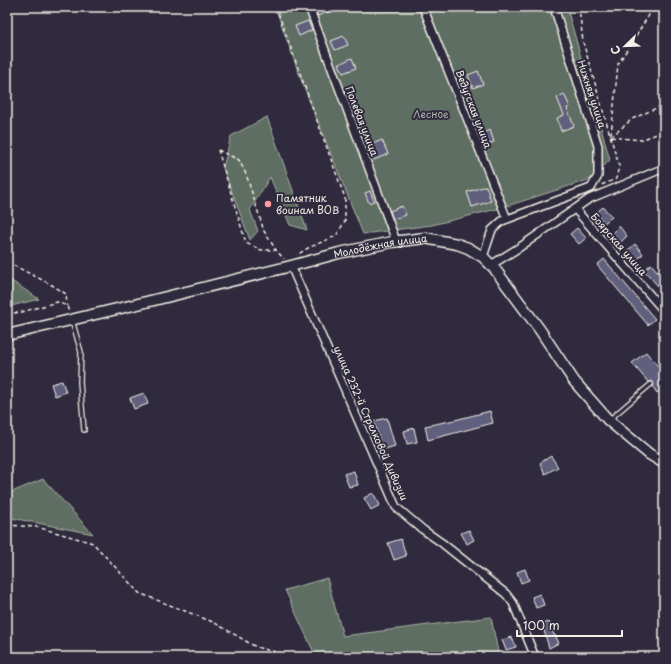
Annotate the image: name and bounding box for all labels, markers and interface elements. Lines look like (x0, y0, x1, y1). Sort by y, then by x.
north arrow (605, 26, 645, 66)
text: С (606, 43, 625, 57)
street label: Нижняя улица (574, 58, 611, 131)
street label: Ведугская улица (453, 67, 497, 151)
street label: Полевая улица (342, 84, 383, 159)
park label: Лесное (413, 106, 449, 121)
place label: Памятник воинам ВОВ (276, 190, 339, 217)
marker: Памятник воинам ВОВ (263, 199, 273, 209)
street label: Боярская улица (588, 209, 651, 279)
street label: Молодёжная улица (332, 230, 429, 261)
street label: улица 232-й Стрелковой Дивизии (331, 343, 412, 502)
scale bar (517, 612, 622, 638)
text: 100 m (523, 616, 560, 634)

